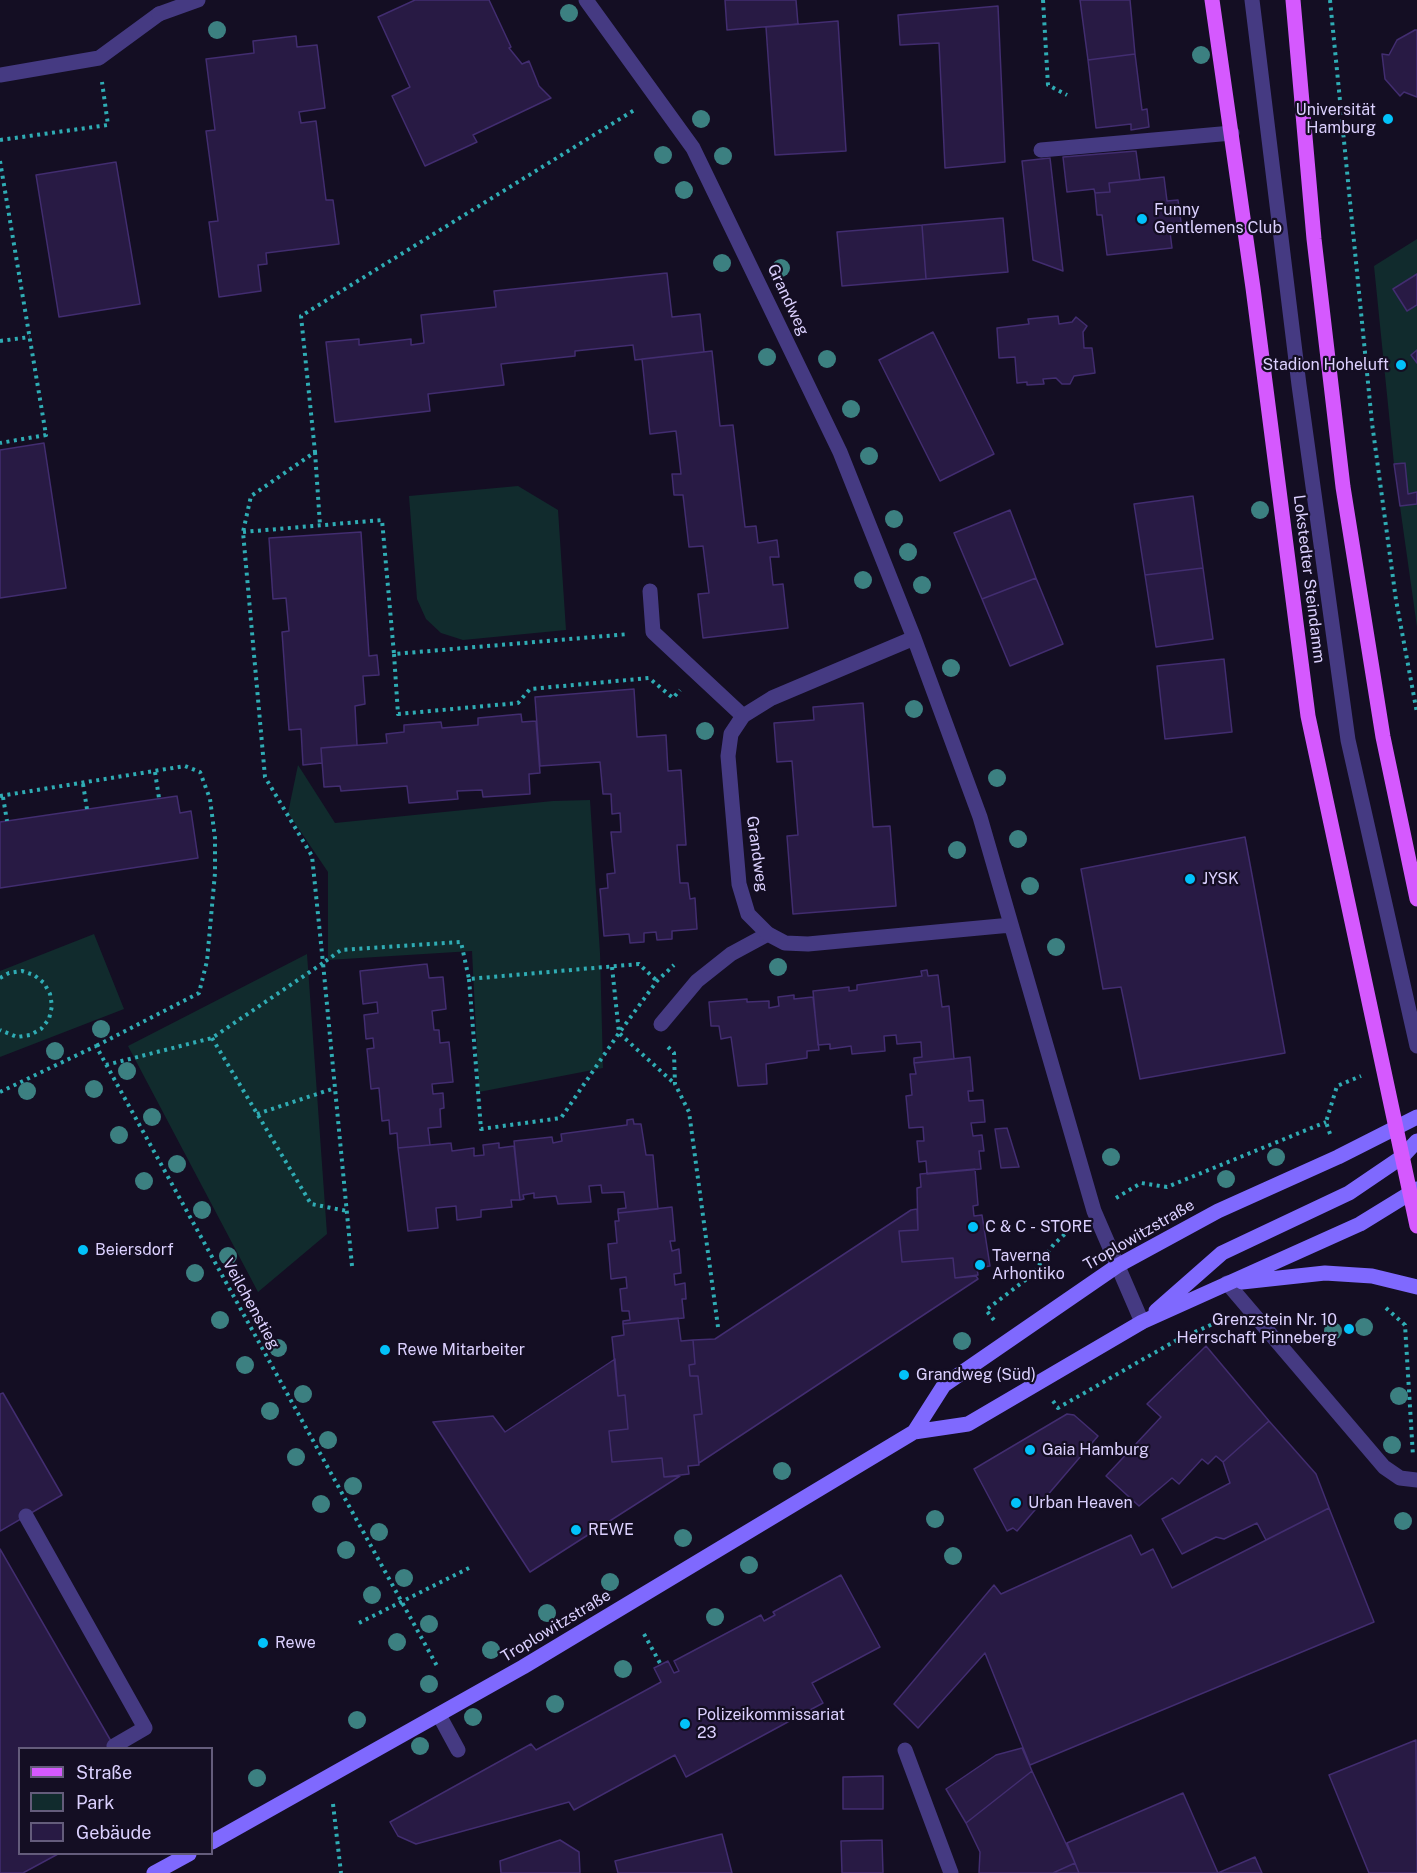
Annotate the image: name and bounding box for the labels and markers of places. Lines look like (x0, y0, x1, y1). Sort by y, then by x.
place label: Universität Hamburg (1295, 100, 1376, 138)
marker: Universität Hamburg (1381, 112, 1395, 126)
place label: Funny Gentlemens Club (1154, 200, 1282, 238)
marker: Funny Gentlemens Club (1135, 212, 1149, 226)
place label: Stadion Hoheluft (1262, 355, 1389, 375)
marker: Stadion Hoheluft (1394, 358, 1408, 372)
place label: JYSK (1202, 869, 1239, 889)
marker: JYSK (1183, 872, 1197, 886)
place label: C & C - STORE (985, 1217, 1092, 1237)
marker: C & C - STORE (966, 1220, 980, 1234)
place label: Beiersdorf (95, 1240, 173, 1260)
marker: Beiersdorf (76, 1243, 90, 1257)
place label: Taverna Arhontiko (992, 1246, 1065, 1284)
marker: Taverna Arhontiko (973, 1258, 987, 1272)
place label: Grenzstein Nr. 10 Herrschaft Pinneberg (1177, 1310, 1337, 1348)
marker: Grenzstein Nr. 10 Herrschaft Pinneberg (1342, 1322, 1356, 1336)
place label: Rewe Mitarbeiter (397, 1340, 525, 1360)
marker: Rewe Mitarbeiter (378, 1343, 392, 1357)
place label: Grandweg (Süd) (916, 1365, 1036, 1385)
marker: Grandweg (Süd) (897, 1368, 911, 1382)
place label: Gaia Hamburg (1042, 1440, 1149, 1460)
marker: Gaia Hamburg (1023, 1443, 1037, 1457)
place label: Urban Heaven (1028, 1493, 1133, 1513)
marker: Urban Heaven (1009, 1496, 1023, 1510)
place label: REWE (588, 1520, 634, 1540)
marker: REWE (569, 1523, 583, 1537)
place label: Rewe (275, 1633, 316, 1653)
marker: Rewe (256, 1636, 270, 1650)
place label: Polizeikommissariat 23 (697, 1705, 845, 1743)
marker: Polizeikommissariat 23 (678, 1717, 692, 1731)

